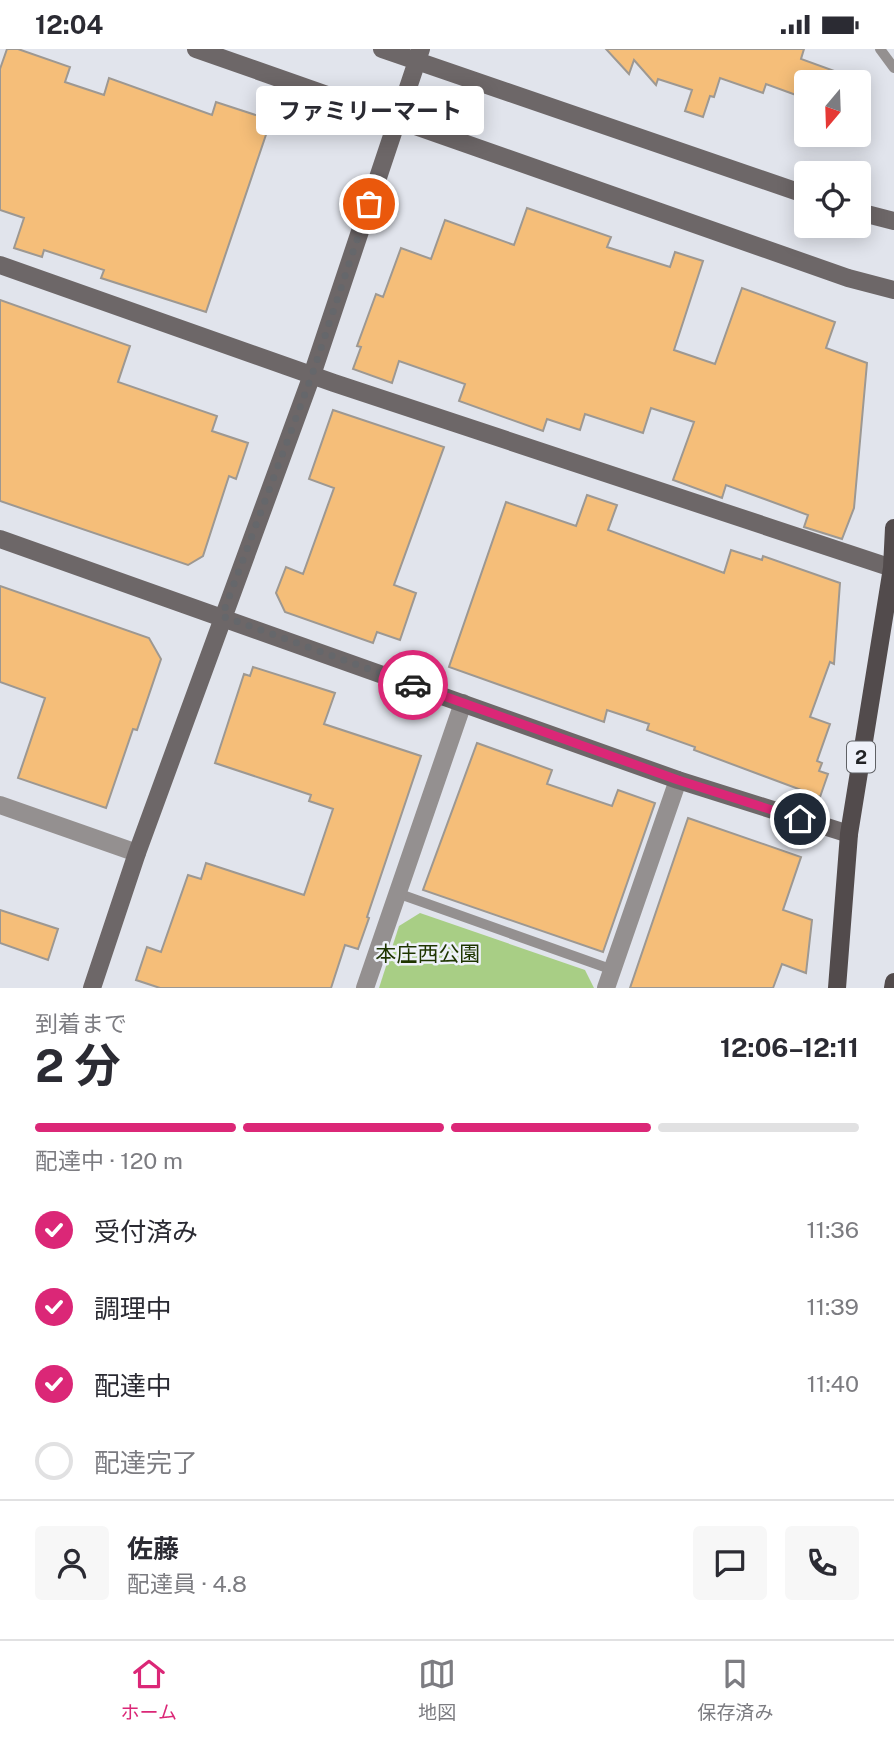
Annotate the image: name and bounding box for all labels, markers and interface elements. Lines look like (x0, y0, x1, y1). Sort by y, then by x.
text: 12:04 (35, 9, 103, 40)
north arrow (794, 70, 872, 147)
map controls (794, 70, 871, 238)
callout: ファミリーマート (255, 85, 483, 134)
text: ファミリーマート (278, 97, 462, 124)
button: locate (794, 161, 871, 238)
pin (339, 174, 399, 234)
icon: bag (350, 185, 388, 223)
courier (378, 650, 448, 720)
icon: car (394, 666, 432, 704)
road number: 2 (847, 741, 875, 772)
pin (770, 789, 830, 849)
icon: home (781, 800, 819, 838)
park label: 本庄西公園 (376, 941, 481, 966)
text: 到着まで (35, 1010, 127, 1037)
text: 12:06–12:11 (720, 1032, 859, 1063)
text: 2 分 (35, 1038, 121, 1092)
text: 配達中 · 120 m (35, 1147, 183, 1174)
icon: check (35, 1211, 73, 1249)
text: 受付済み (94, 1216, 198, 1247)
text: 11:36 (806, 1216, 859, 1243)
icon: check (35, 1288, 73, 1326)
text: 調理中 (94, 1293, 172, 1324)
text: 11:39 (806, 1293, 859, 1320)
icon: check (35, 1365, 73, 1403)
text: 配達中 (94, 1370, 172, 1401)
text: 11:40 (807, 1370, 859, 1397)
text: 配達完了 (94, 1447, 198, 1478)
button: person (35, 1526, 109, 1600)
button: chat (693, 1526, 767, 1600)
button: phone (785, 1526, 859, 1600)
text: 佐藤 (127, 1533, 179, 1564)
text: 配達員 · 4.8 (127, 1570, 247, 1597)
tab: ホーム (121, 1655, 177, 1724)
tab: 地図 (418, 1655, 456, 1724)
tab: 保存済み (697, 1655, 773, 1724)

